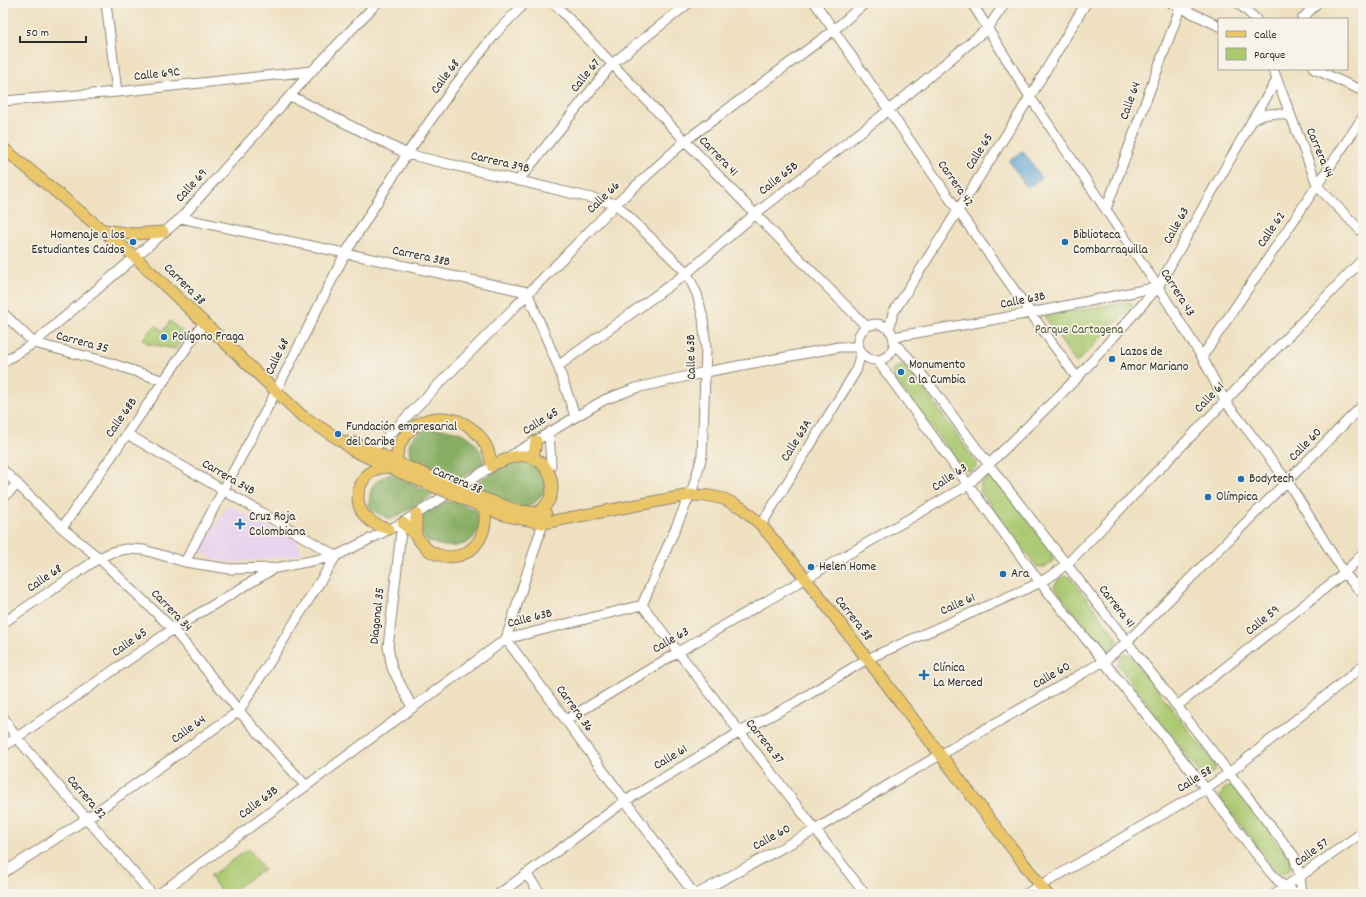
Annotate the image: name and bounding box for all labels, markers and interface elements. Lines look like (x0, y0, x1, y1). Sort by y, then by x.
scale bar (20, 18, 86, 44)
legend (1218, 18, 1348, 70)
text: 50 m (26, 25, 49, 42)
text: Calle (1254, 27, 1277, 44)
text: Parque (1254, 47, 1285, 64)
street label: Calle 67 (566, 55, 606, 97)
street label: Calle 68 (427, 56, 465, 98)
street label: Calle 69C (133, 63, 182, 87)
street label: Calle 64 (1115, 79, 1147, 123)
street label: Carrera 44 (1300, 125, 1338, 181)
street label: Calle 65 (961, 130, 999, 174)
street label: Carrera 41 (694, 132, 742, 182)
street label: Carrera 39B (469, 147, 531, 179)
street label: Calle 65B (755, 157, 803, 201)
street label: Carrera 42 (932, 157, 978, 211)
street label: Calle 69 (172, 165, 212, 207)
street label: Calle 66 (583, 177, 625, 219)
street label: Calle 63 (1159, 204, 1195, 248)
street label: Calle 62 (1253, 208, 1291, 252)
place label: Homenaje a los Estudiantes Caídos (31, 226, 125, 260)
place label: Biblioteca Combarraquilla (1073, 226, 1149, 260)
marker: Homenaje a los Estudiantes Caídos (128, 237, 138, 247)
marker: Biblioteca Combarraquilla (1060, 237, 1070, 247)
street label: Carrera 38B (390, 242, 452, 272)
street label: Carrera 38 (159, 260, 209, 310)
street label: Carrera 43 (1155, 266, 1199, 320)
street label: Calle 63B (999, 287, 1047, 315)
park label: Parque Cartagena (1035, 321, 1124, 340)
street label: Carrera 35 (54, 327, 110, 359)
place label: Polígono Fraga (172, 328, 245, 347)
marker: Polígono Fraga (159, 332, 169, 342)
street label: Calle 63B (682, 334, 702, 380)
street label: Calle 68 (261, 335, 295, 379)
place label: Lazos de Amor Mariano (1120, 343, 1189, 377)
marker: Lazos de Amor Mariano (1107, 354, 1117, 364)
place label: Monumento a la Cumbia (909, 356, 966, 390)
marker: Monumento a la Cumbia (896, 367, 906, 377)
street label: Calle 61 (1190, 378, 1230, 418)
street label: Calle 68B (101, 394, 143, 442)
street label: Calle 65 (519, 403, 563, 441)
street label: Calle 63A (777, 416, 817, 466)
place label: Fundación empresarial del Caribe (346, 418, 457, 452)
street label: Calle 60 (1285, 424, 1327, 466)
marker: Fundación empresarial del Caribe (333, 429, 343, 439)
street label: Carrera 34B (198, 455, 258, 501)
street label: Calle 63 (928, 459, 972, 497)
street label: Carrera 38 (429, 462, 485, 500)
place label: Bodytech (1249, 470, 1294, 489)
marker: Bodytech (1236, 474, 1246, 484)
place label: Olímpica (1216, 488, 1258, 507)
marker: Olímpica (1203, 492, 1213, 502)
place label: Cruz Roja Colombiana (249, 508, 306, 542)
marker: Cruz Roja Colombiana (234, 518, 246, 530)
place label: Helen Home (819, 558, 877, 577)
street label: Calle 68 (24, 560, 66, 598)
marker: Helen Home (806, 562, 816, 572)
place label: Ara (1011, 565, 1030, 584)
marker: Ara (998, 569, 1008, 579)
street label: Carrera 41 (1093, 581, 1139, 633)
street label: Carrera 34 (146, 585, 196, 637)
street label: Diagonal 35 (366, 587, 390, 645)
street label: Calle 61 (937, 589, 979, 621)
street label: Carrera 38 (829, 592, 877, 646)
street label: Calle 59 (1242, 601, 1284, 641)
street label: Calle 63B (506, 604, 554, 634)
street label: Calle 63 (649, 623, 693, 659)
street label: Calle 65 (108, 624, 152, 662)
street label: Calle 60 (1030, 658, 1074, 694)
place label: Clínica La Merced (933, 659, 983, 693)
marker: Clínica La Merced (918, 669, 930, 681)
street label: Carrera 36 (550, 682, 598, 736)
street label: Calle 64 (168, 711, 210, 749)
street label: Carrera 37 (740, 715, 788, 769)
street label: Calle 61 (650, 740, 692, 776)
street label: Calle 58 (1174, 762, 1216, 798)
street label: Carrera 32 (61, 772, 111, 824)
street label: Calle 63B (235, 782, 283, 824)
street label: Calle 60 (750, 820, 794, 856)
street label: Calle 57 (1291, 834, 1333, 872)

